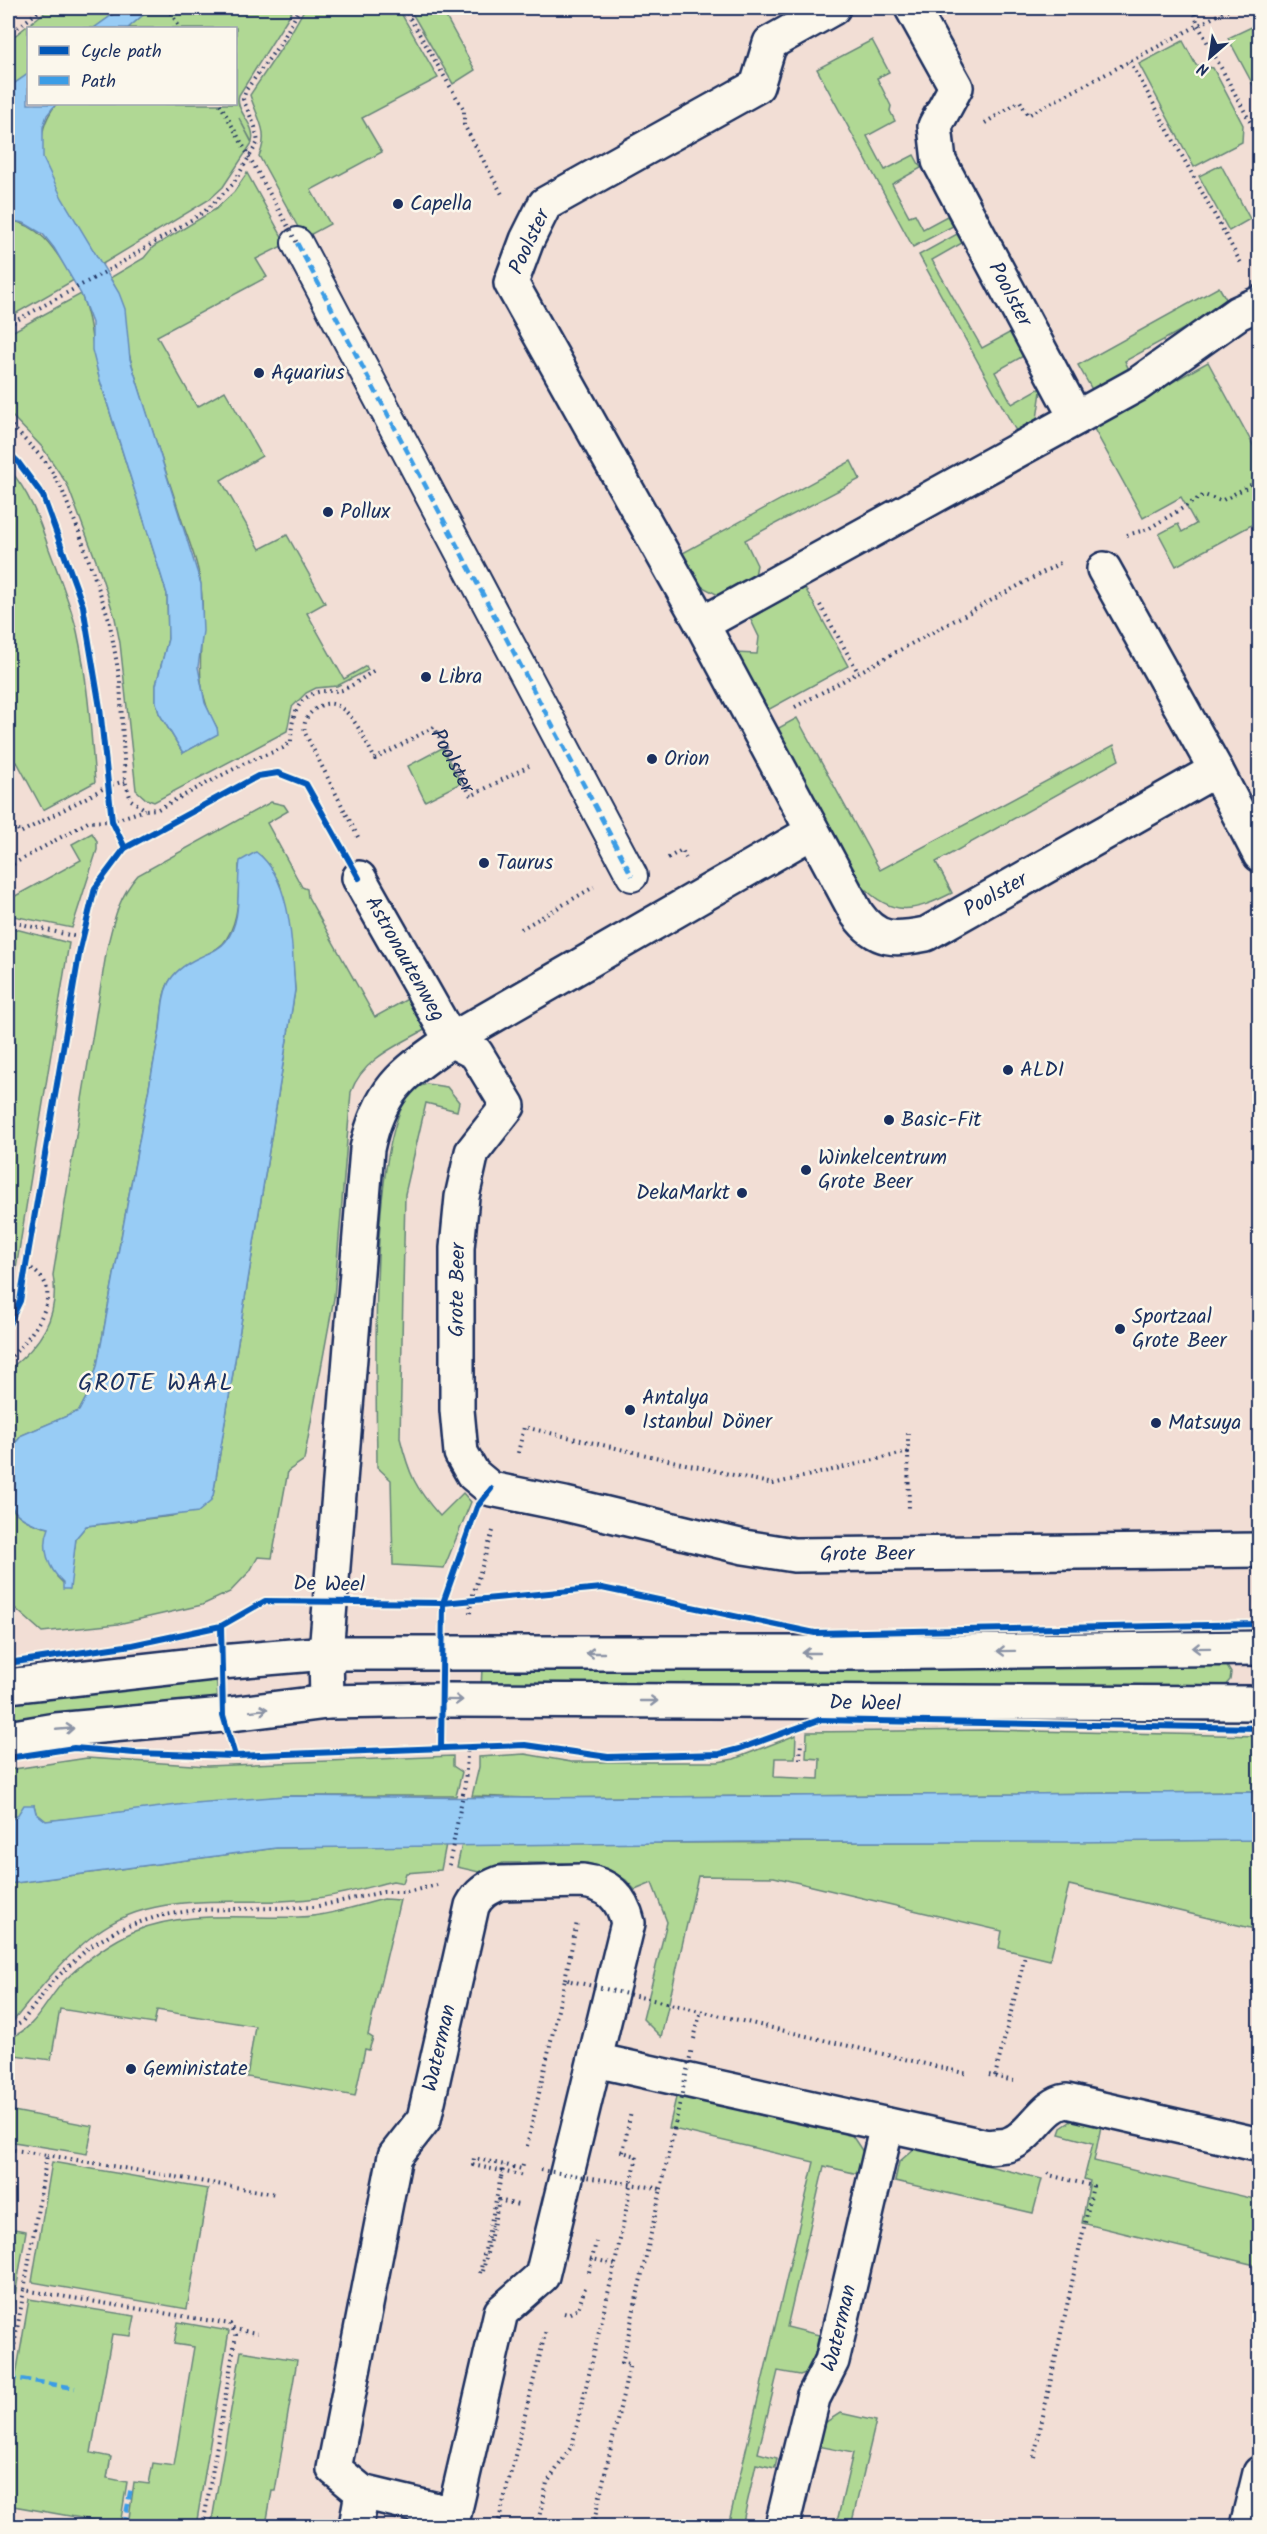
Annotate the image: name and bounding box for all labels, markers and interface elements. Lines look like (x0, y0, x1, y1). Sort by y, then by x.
legend (27, 27, 237, 105)
north arrow (1180, 27, 1240, 87)
text: Cycle path (81, 38, 162, 67)
text: N (1193, 55, 1214, 82)
text: Path (81, 68, 116, 97)
place label: Capella (410, 188, 472, 221)
marker: Capella (391, 197, 405, 211)
street label: Poolster (500, 203, 560, 280)
street label: Poolster (979, 256, 1041, 333)
place label: Aquarius (271, 357, 345, 390)
marker: Aquarius (252, 366, 266, 380)
place label: Pollux (340, 496, 391, 529)
marker: Pollux (321, 505, 335, 519)
place label: Libra (438, 661, 482, 694)
marker: Libra (419, 670, 433, 684)
street label: Poolster (421, 723, 484, 800)
place label: Orion (664, 743, 710, 776)
marker: Orion (645, 752, 659, 766)
place label: Taurus (496, 847, 553, 880)
marker: Taurus (477, 856, 491, 870)
street label: Poolster (957, 863, 1035, 926)
street label: Astronautenweg (356, 890, 454, 1028)
place label: ALDI (1020, 1054, 1064, 1087)
marker: ALDI (1001, 1063, 1015, 1077)
place label: Basic-Fit (901, 1104, 982, 1137)
marker: Basic-Fit (882, 1113, 896, 1127)
place label: Winkelcentrum Grote Beer (818, 1142, 947, 1199)
marker: Winkelcentrum Grote Beer (799, 1163, 813, 1177)
place label: DekaMarkt (636, 1177, 731, 1210)
marker: DekaMarkt (735, 1186, 749, 1200)
street label: Grote Beer (441, 1241, 475, 1338)
place label: Sportzaal Grote Beer (1132, 1301, 1228, 1358)
marker: Sportzaal Grote Beer (1113, 1322, 1127, 1336)
district label: GROTE WAAL (78, 1364, 234, 1403)
place label: Antalya Istanbul Döner (642, 1382, 773, 1439)
marker: Antalya Istanbul Döner (623, 1403, 637, 1417)
place label: Matsuya (1168, 1407, 1241, 1440)
marker: Matsuya (1149, 1416, 1163, 1430)
street label: Grote Beer (820, 1537, 916, 1571)
street label: De Weel (293, 1568, 365, 1602)
one-way arrow (1192, 1643, 1212, 1654)
one-way arrow (997, 1645, 1017, 1657)
one-way arrow (586, 1647, 606, 1659)
one-way arrow (802, 1647, 822, 1659)
street label: De Weel (829, 1687, 901, 1721)
one-way arrow (443, 1695, 463, 1706)
one-way arrow (638, 1695, 658, 1707)
one-way arrow (249, 1705, 269, 1716)
one-way arrow (55, 1723, 75, 1734)
street label: Waterman (414, 2001, 466, 2095)
place label: Geministate (143, 2053, 248, 2086)
marker: Geministate (124, 2062, 138, 2076)
street label: Waterman (812, 2281, 866, 2378)

